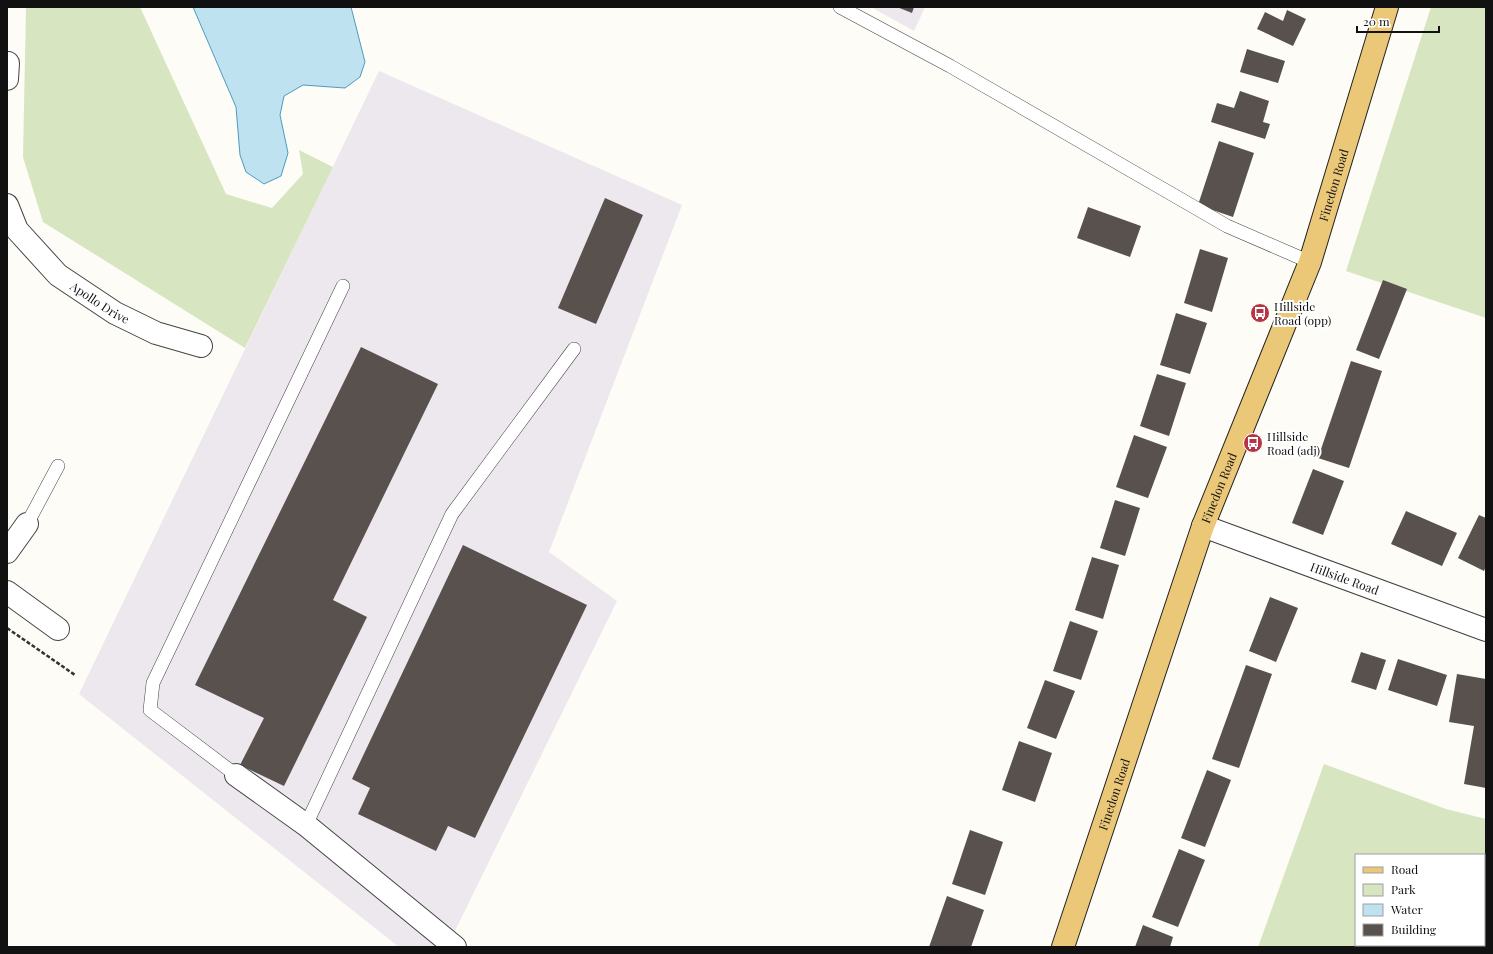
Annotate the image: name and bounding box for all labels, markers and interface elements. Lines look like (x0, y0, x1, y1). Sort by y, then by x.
scale bar (1357, 8, 1439, 34)
text: 20 m (1363, 13, 1390, 29)
street label: Finedon Road (1315, 147, 1352, 223)
street label: Apollo Drive (67, 277, 132, 327)
place label: Hillside Road (opp) (1274, 298, 1331, 328)
bus stop icon: Hillside Road (opp) (1249, 302, 1271, 324)
place label: Hillside Road (adj) (1267, 428, 1320, 458)
bus stop icon: Hillside Road (adj) (1242, 432, 1264, 454)
street label: Finedon Road (1197, 450, 1240, 525)
street label: Hillside Road (1308, 558, 1381, 598)
street label: Finedon Road (1094, 756, 1133, 832)
legend (1355, 854, 1485, 946)
text: Road (1391, 861, 1418, 877)
text: Park (1391, 881, 1416, 897)
text: Water (1390, 901, 1424, 917)
text: Building (1391, 921, 1437, 937)

